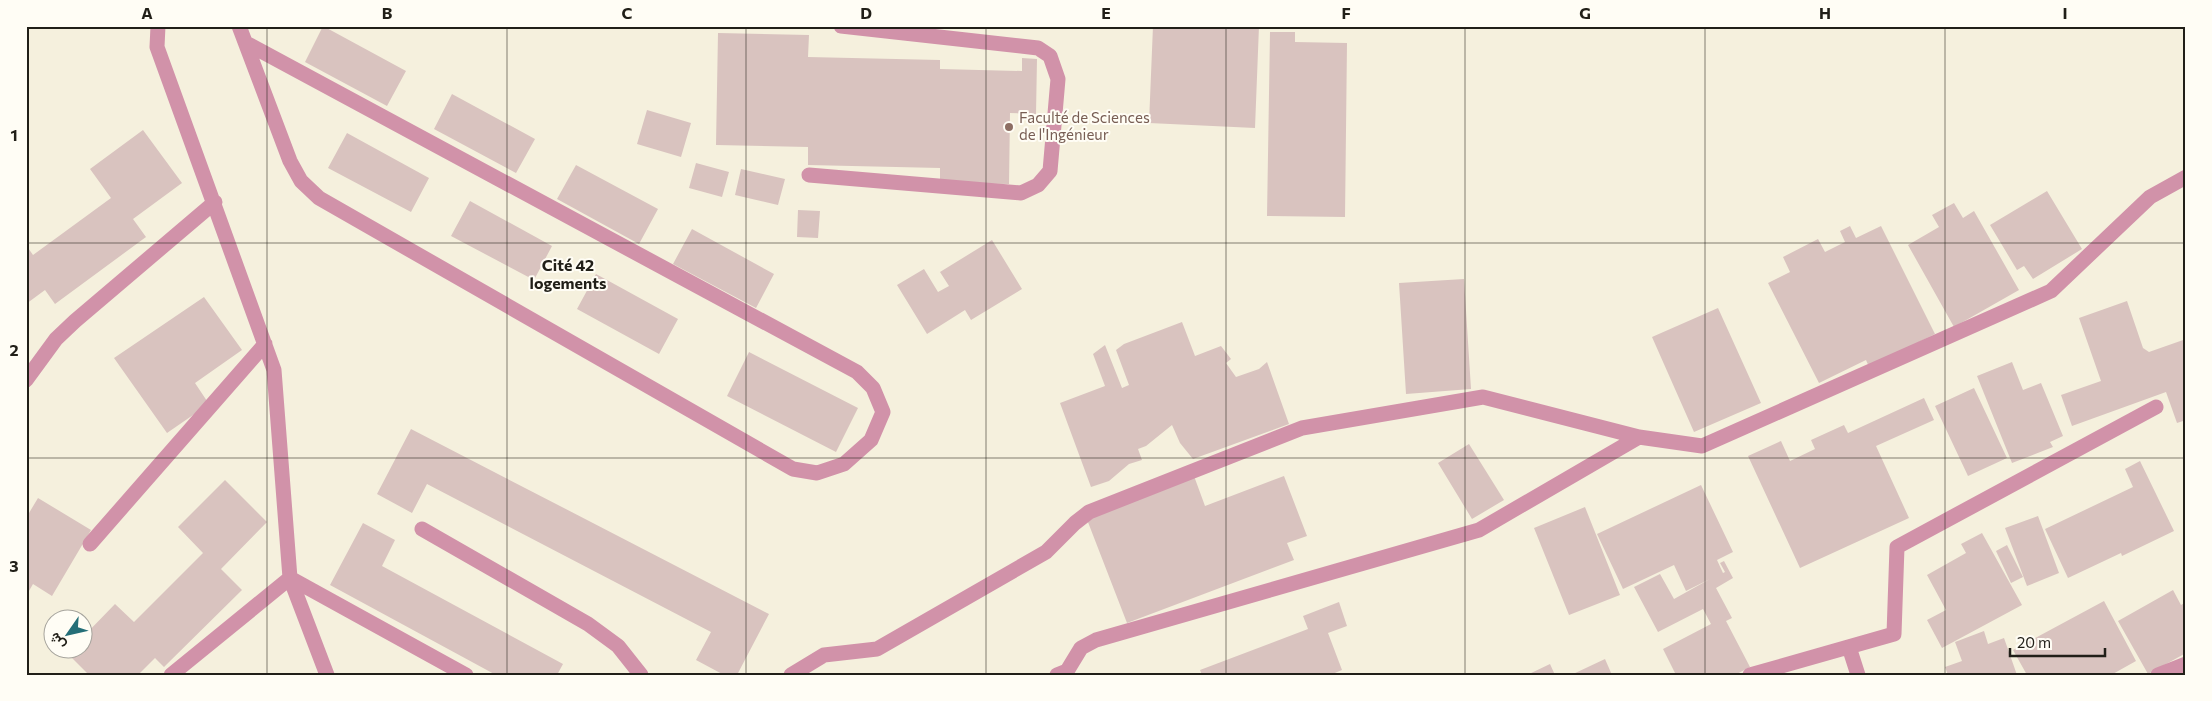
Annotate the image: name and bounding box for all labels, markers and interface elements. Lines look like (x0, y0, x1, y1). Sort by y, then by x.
text: A (141, 3, 153, 22)
text: B (382, 3, 393, 22)
text: C (622, 3, 633, 22)
text: D (860, 3, 872, 22)
text: E (1101, 3, 1111, 22)
text: F (1341, 3, 1351, 22)
text: G (1579, 3, 1591, 22)
text: H (1819, 3, 1831, 22)
text: I (2062, 3, 2068, 22)
place label: Faculté de Sciences de l'Ingénieur (1019, 108, 1150, 143)
marker: Faculté de Sciences de l'Ingénieur (1003, 121, 1015, 133)
text: 1 (10, 125, 18, 144)
district label: Cité 42 logements (530, 255, 606, 292)
text: 2 (9, 340, 19, 359)
text: 3 (9, 556, 19, 575)
north arrow (42, 608, 92, 658)
scale bar (2010, 626, 2104, 658)
text: ش (45, 629, 69, 653)
text: 20 m (2017, 633, 2051, 651)

